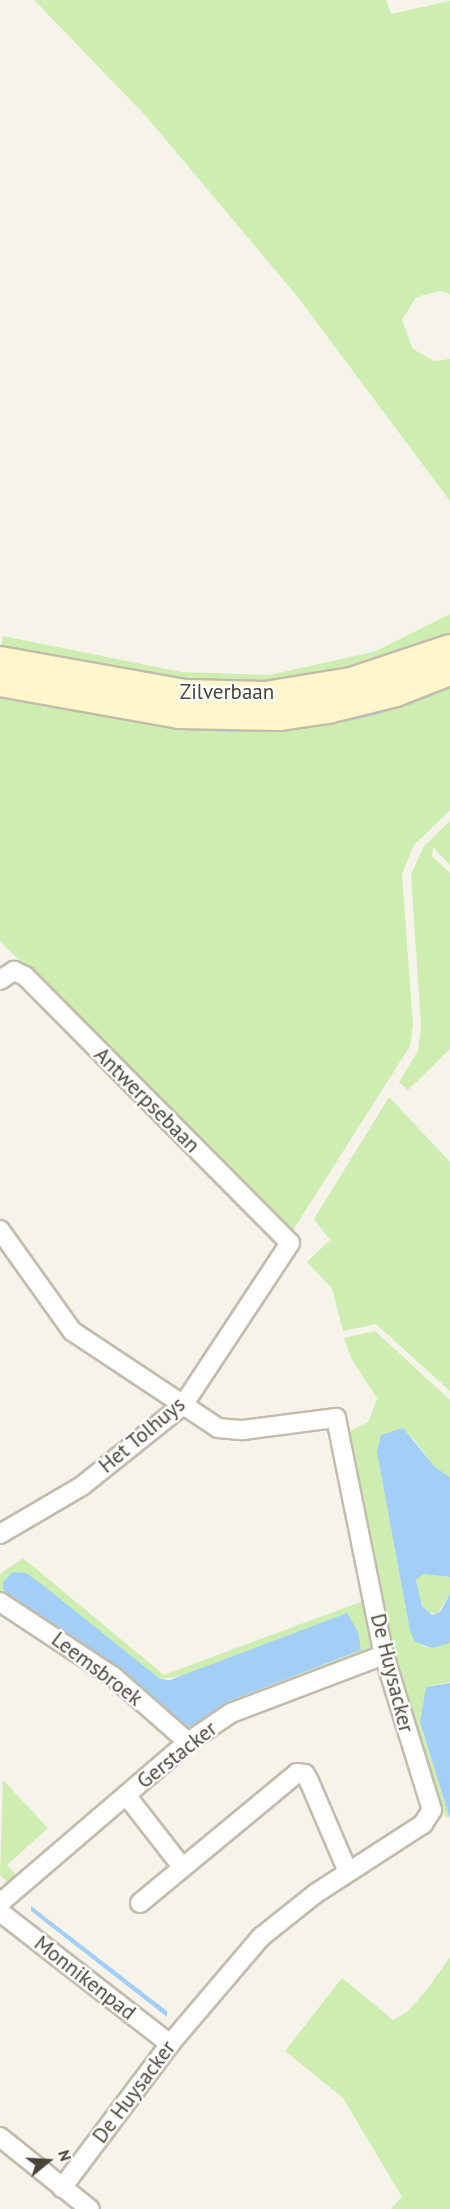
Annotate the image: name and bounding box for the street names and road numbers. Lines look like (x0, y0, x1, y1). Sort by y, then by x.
street label: Zilverbaan (180, 679, 274, 705)
street label: Antwerpsebaan (89, 1042, 205, 1158)
street label: Het Tolhuys (94, 1392, 190, 1478)
street label: De Huysacker (365, 1611, 419, 1735)
street label: Leemsbroek (47, 1627, 147, 1711)
street label: Gerstacker (132, 1716, 222, 1794)
street label: Monnikenpad (29, 1931, 141, 2025)
street label: De Huysacker (87, 2036, 181, 2148)

